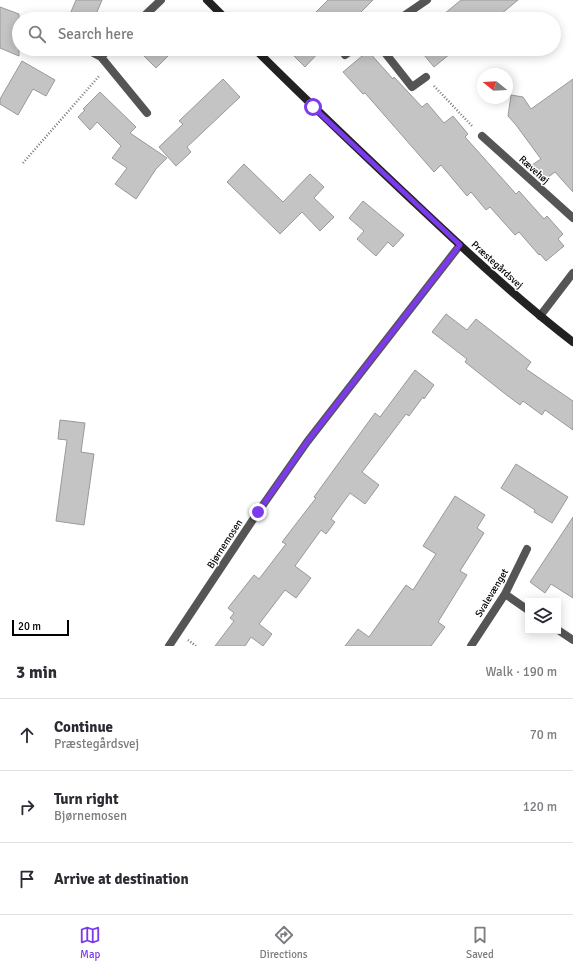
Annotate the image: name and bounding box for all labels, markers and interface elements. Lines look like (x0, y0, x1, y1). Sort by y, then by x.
search box (12, 12, 561, 56)
icon: search (26, 23, 48, 45)
text: Search here (58, 25, 134, 43)
north arrow (477, 68, 513, 104)
route start (304, 98, 322, 116)
street label: Rævehøj (516, 153, 552, 187)
street label: Præstegårdsvej (469, 239, 526, 292)
route end (249, 503, 267, 521)
street label: Bjørnemosen (205, 517, 245, 571)
street label: Svalevænget (473, 566, 511, 619)
map controls (525, 598, 561, 634)
button: layers (525, 598, 561, 634)
scale bar (12, 618, 69, 637)
text: 20 m (18, 620, 41, 633)
text: 3 min (16, 662, 57, 683)
text: Walk · 190 m (486, 664, 557, 680)
text: Continue (54, 718, 113, 736)
icon: ahead (16, 724, 38, 746)
text: 70 m (530, 727, 557, 743)
text: Præstegårdsvej (54, 736, 139, 752)
text: Turn right (54, 790, 119, 808)
icon: right (16, 796, 38, 818)
text: 120 m (523, 799, 557, 815)
text: Bjørnemosen (54, 808, 127, 824)
icon: arrive (16, 868, 38, 890)
text: Arrive at destination (54, 870, 189, 888)
tab: Map (79, 924, 101, 961)
tab: Directions (260, 924, 308, 961)
tab: Saved (466, 924, 494, 961)

